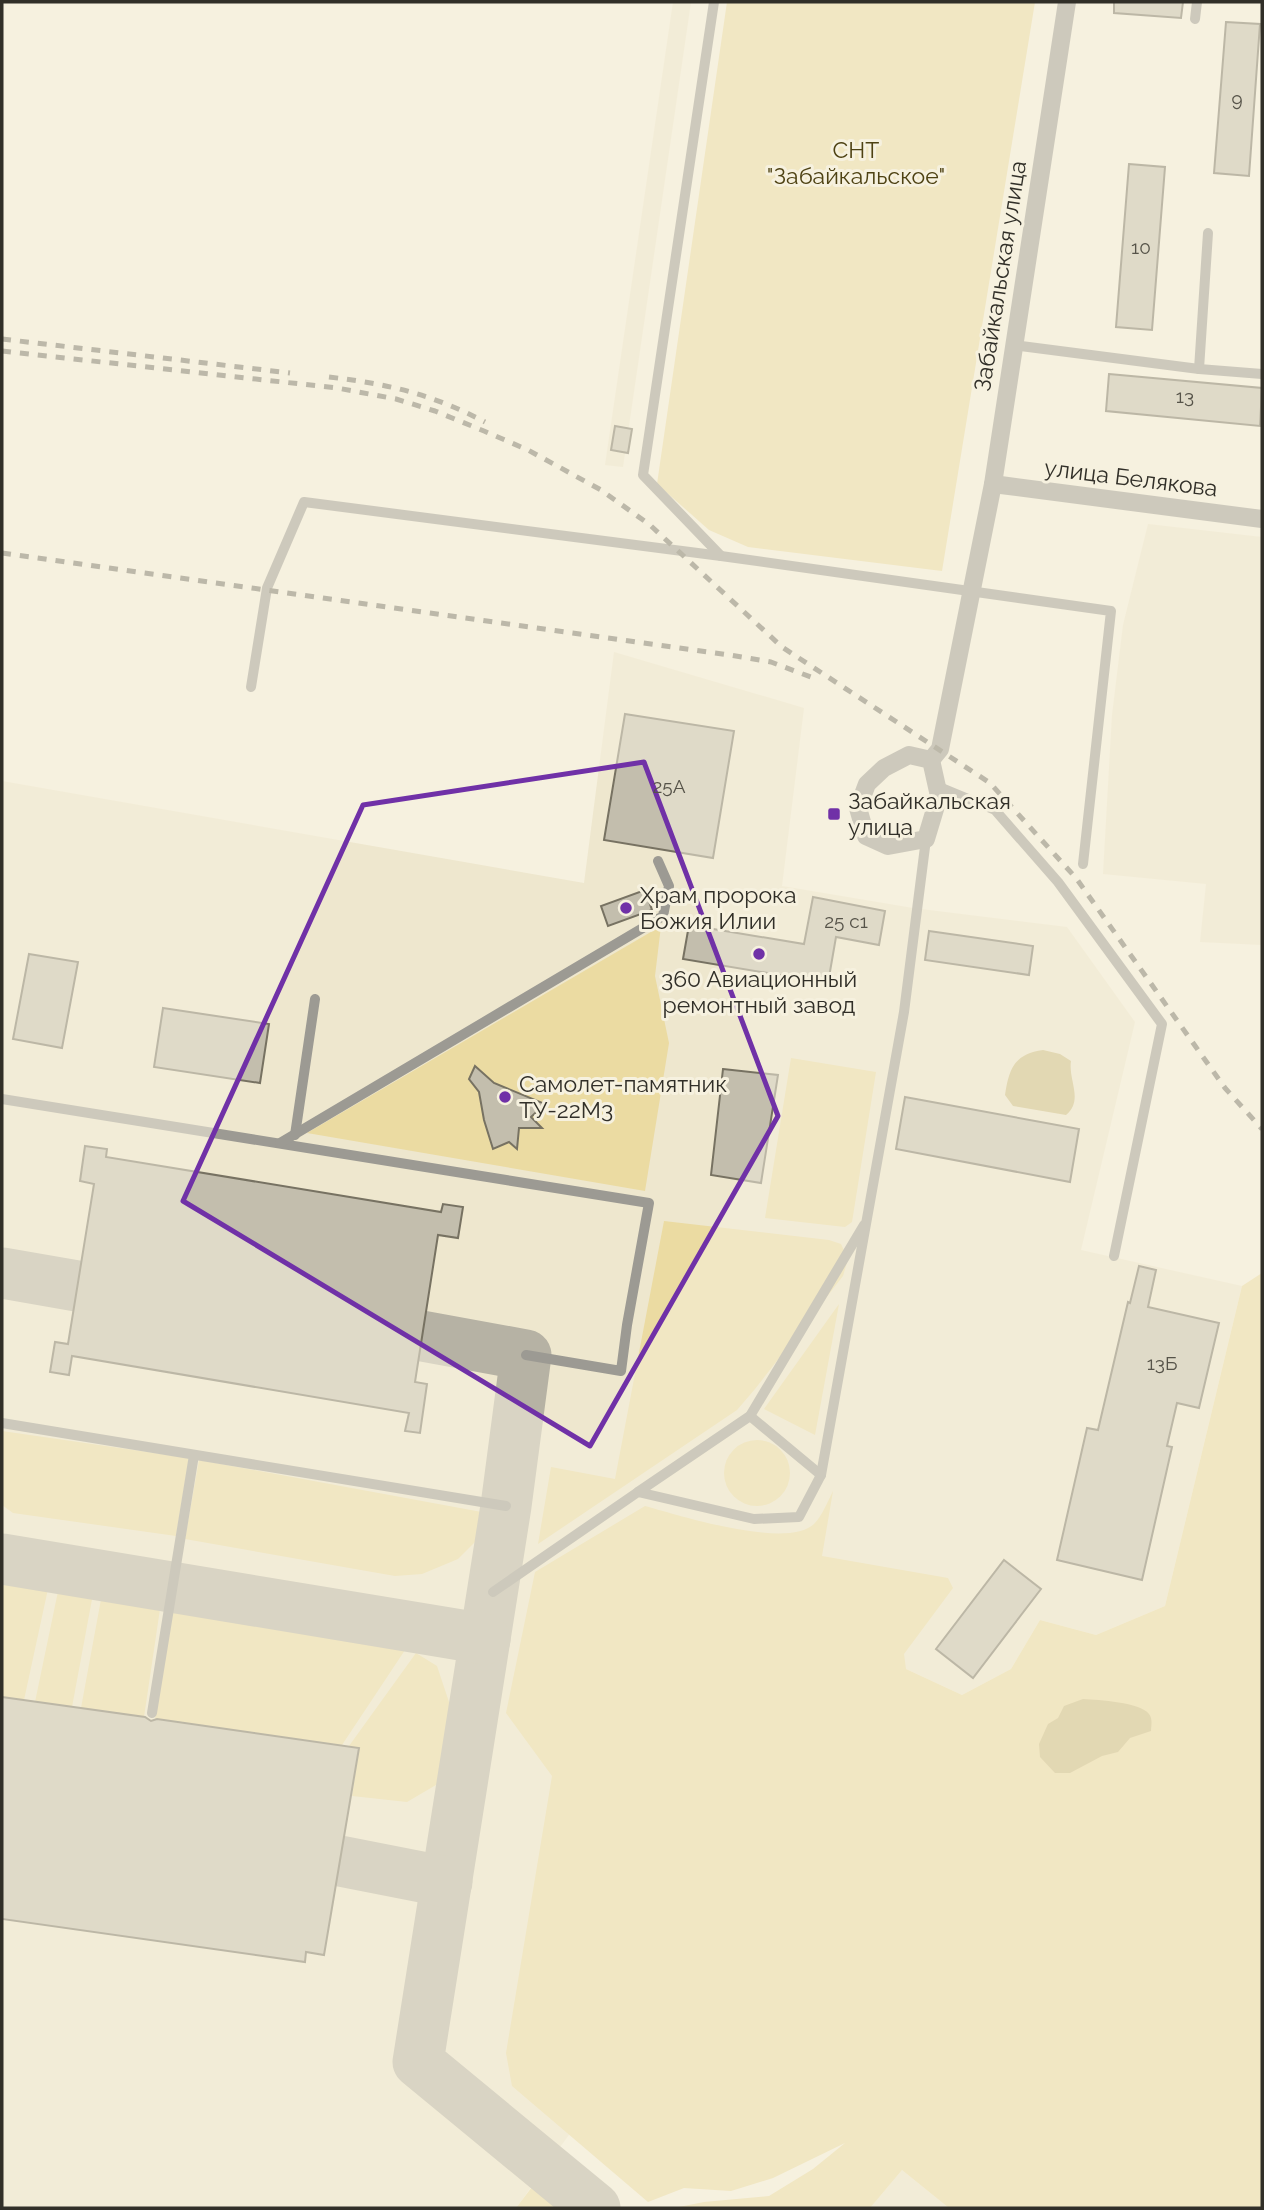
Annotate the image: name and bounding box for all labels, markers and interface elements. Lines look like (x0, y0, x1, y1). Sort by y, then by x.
house number: 9 (1231, 88, 1243, 110)
park label: СНТ "Забайкальское" (767, 136, 945, 189)
street label: Забайкальская улица (968, 159, 1031, 393)
house number: 10 (1131, 236, 1151, 258)
house number: 13 (1176, 385, 1194, 407)
street label: улица Белякова (1043, 453, 1219, 502)
house number: 25А (652, 775, 686, 797)
place label: Забайкальская улица (848, 787, 1011, 840)
marker: Забайкальская улица (826, 806, 842, 822)
place label: Храм пророка Божия Илии (640, 881, 797, 934)
marker: Храм пророка Божия Илии (618, 900, 634, 916)
house number: 25 с1 (824, 910, 868, 932)
marker: 360 Авиационный ремонтный завод (751, 946, 767, 962)
place label: 360 Авиационный ремонтный завод (661, 965, 857, 1018)
place label: Самолет-памятник ТУ-22М3 (519, 1070, 727, 1123)
marker: Самолет-памятник ТУ-22М3 (497, 1089, 513, 1105)
house number: 13Б (1147, 1352, 1177, 1374)

